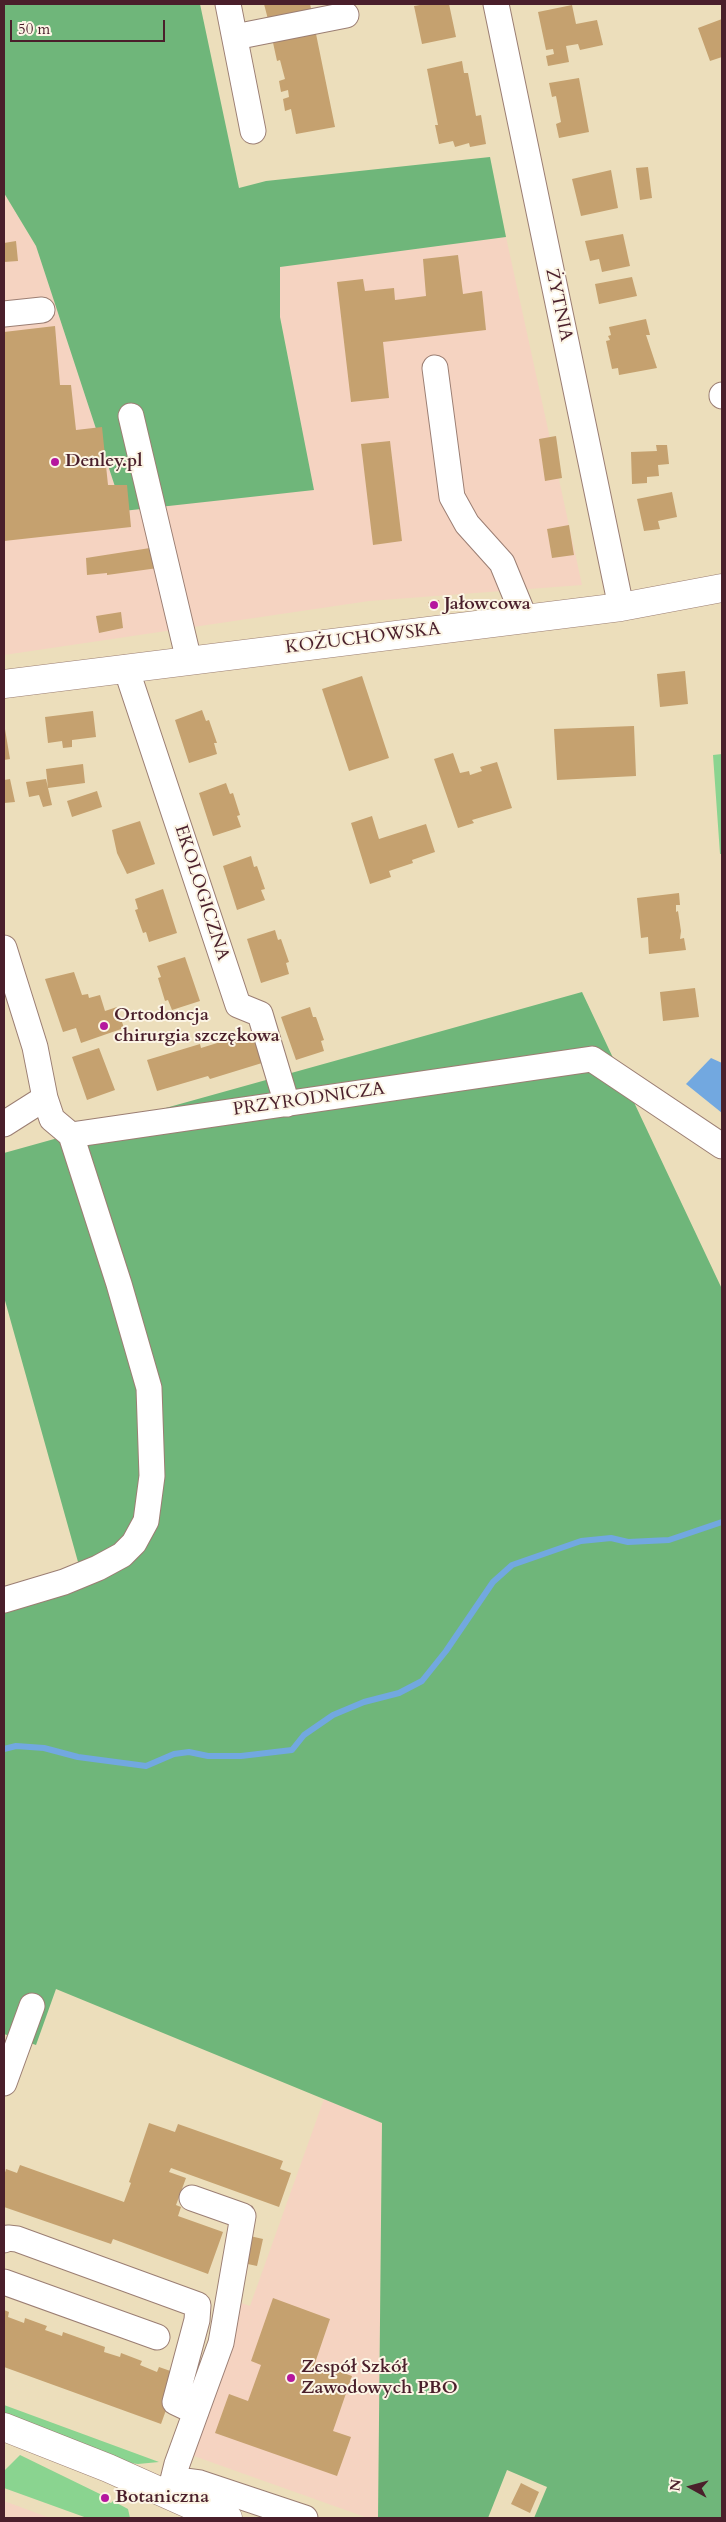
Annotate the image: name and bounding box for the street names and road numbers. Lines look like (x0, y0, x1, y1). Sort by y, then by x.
street label: ŻYTNIA (540, 267, 576, 343)
street label: KOŻUCHOWSKA (284, 619, 442, 659)
street label: EKOLOGICZNA (169, 822, 233, 964)
street label: PRZYRODNICZA (232, 1079, 386, 1121)

